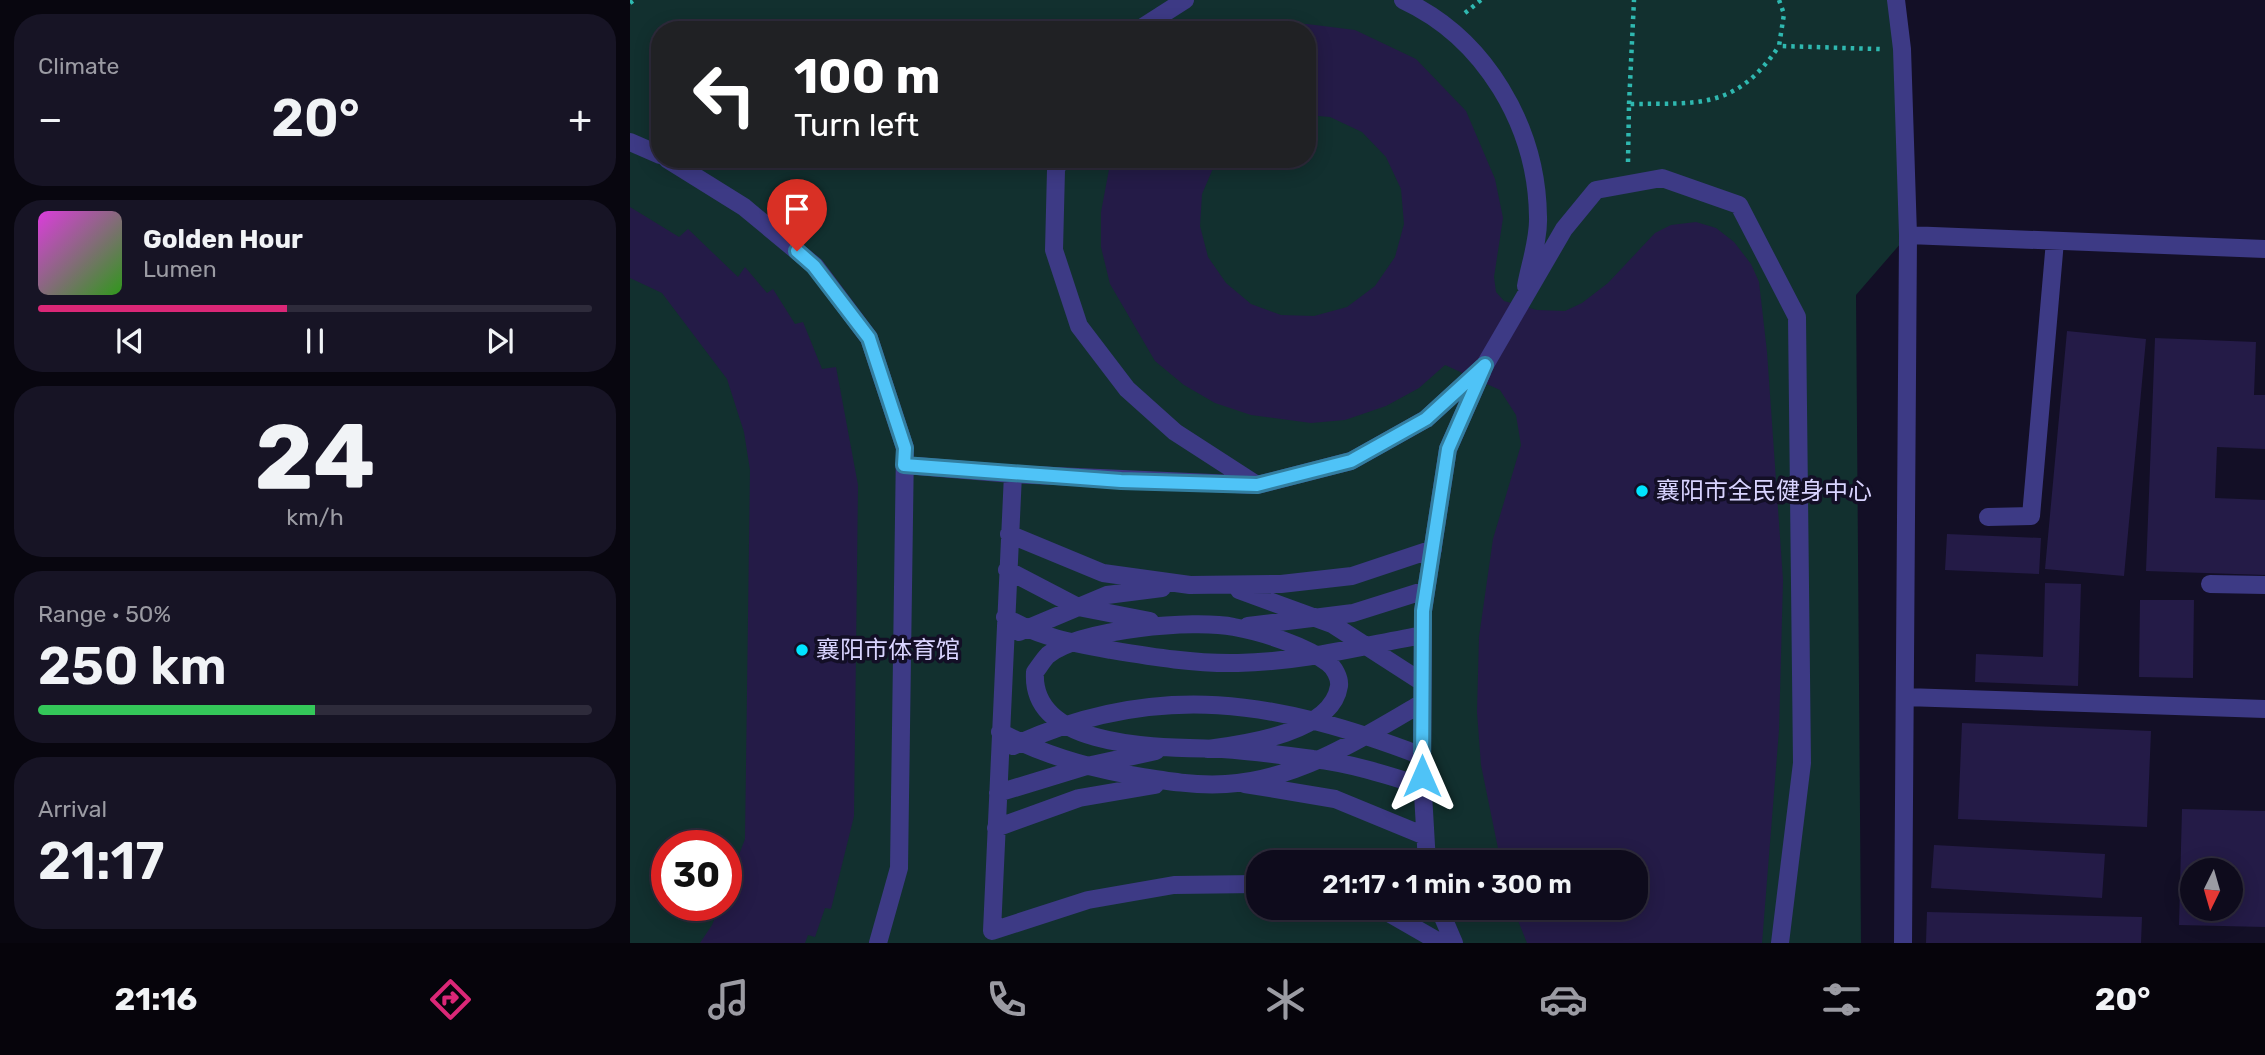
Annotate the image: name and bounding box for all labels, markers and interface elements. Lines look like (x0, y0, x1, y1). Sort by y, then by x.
text: 100 m (794, 47, 940, 105)
icon: left (679, 49, 770, 140)
text: Climate (38, 52, 119, 80)
text: 20° (271, 87, 360, 149)
text: − (38, 96, 63, 142)
text: + (568, 96, 592, 142)
text: Turn left (794, 106, 919, 144)
pin (767, 179, 827, 251)
icon: arrive (778, 190, 816, 228)
text: Golden Hour (143, 224, 303, 255)
text: Lumen (143, 255, 217, 283)
icon: previous (111, 322, 149, 360)
icon: pause (296, 322, 334, 360)
icon: next (481, 322, 519, 360)
text: 24 (255, 403, 375, 511)
place label: 襄阳市全民健身中心 (1656, 477, 1872, 505)
marker: 襄阳市全民健身中心 (1634, 483, 1650, 499)
text: km/h (286, 503, 344, 531)
text: Range · 50% (38, 600, 171, 628)
text: 250 km (38, 635, 227, 697)
place label: 襄阳市体育馆 (816, 636, 960, 664)
marker: 襄阳市体育馆 (794, 642, 810, 658)
position arrow (1385, 739, 1459, 813)
text: Arrival (38, 795, 107, 823)
text: 21:17 (38, 830, 165, 892)
speed limit sign: 30 (651, 830, 742, 921)
north arrow (2180, 858, 2244, 920)
map controls (2180, 858, 2243, 921)
text: 21:17 · 1 min · 300 m (1322, 869, 1572, 900)
icon: directions (426, 975, 475, 1024)
icon: music (704, 975, 753, 1024)
icon: phone (982, 975, 1031, 1024)
icon: climate (1261, 975, 1310, 1024)
icon: car (1539, 975, 1588, 1024)
icon: filters (1817, 975, 1866, 1024)
text: 21:16 (115, 980, 197, 1018)
text: 20° (2095, 980, 2150, 1018)

